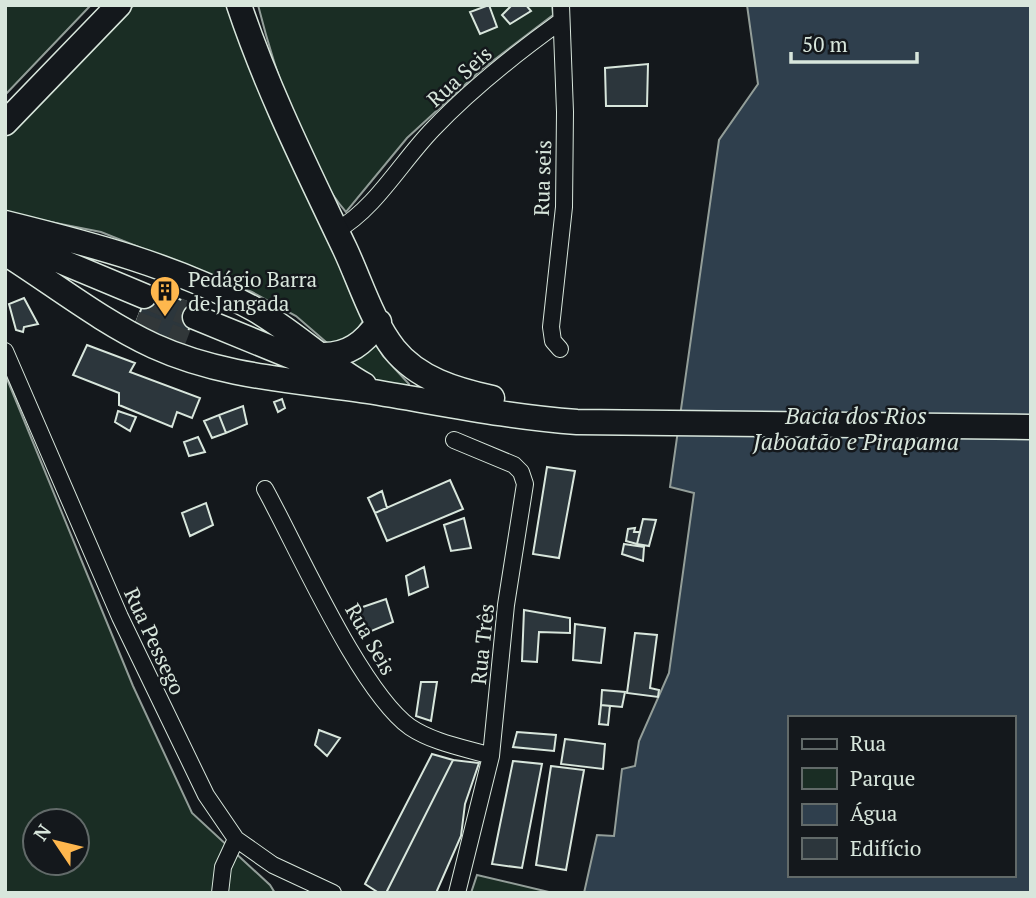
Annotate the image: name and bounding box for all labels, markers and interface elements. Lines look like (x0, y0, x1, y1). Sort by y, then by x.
scale bar (791, 21, 917, 65)
text: 50 m (802, 30, 848, 58)
street label: Rua Seis (421, 39, 497, 113)
street label: Rua seis (527, 139, 557, 217)
place label: Pedágio Barra de Jangada (188, 265, 317, 317)
building icon: Pedágio Barra de Jangada (148, 274, 182, 318)
water label: Bacia dos Rios Jaboatão e Pirapama (752, 400, 959, 457)
street label: Rua Pessego (118, 583, 192, 699)
street label: Rua Seis (339, 598, 403, 680)
street label: Rua Três (464, 602, 500, 686)
legend (788, 716, 1015, 877)
text: Rua (850, 729, 886, 757)
text: Parque (850, 764, 915, 792)
text: Água (850, 799, 898, 827)
north arrow (21, 807, 91, 877)
text: N (27, 818, 56, 845)
text: Edifício (850, 834, 921, 862)

